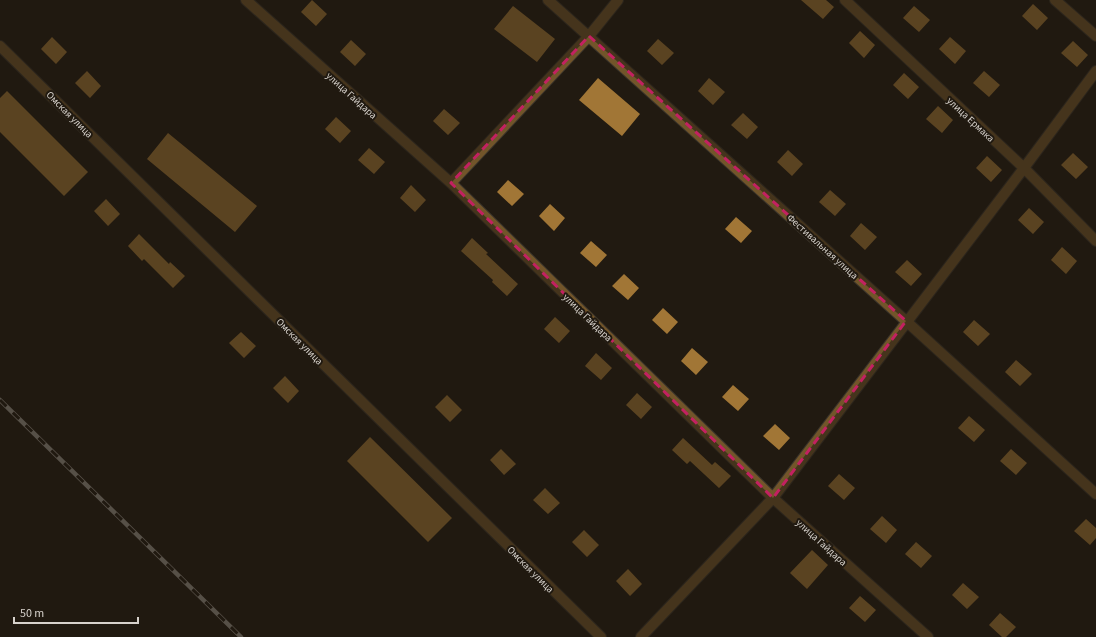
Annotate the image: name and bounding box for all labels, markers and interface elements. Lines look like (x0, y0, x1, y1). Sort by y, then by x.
street label: улица Гайдара (323, 69, 380, 122)
street label: Омская улица (43, 88, 96, 141)
street label: улица Ермака (943, 94, 997, 145)
street label: Фестивальная улица (784, 211, 861, 283)
street label: улица Гайдара (559, 291, 615, 345)
street label: Омская улица (273, 315, 326, 368)
street label: улица Гайдара (793, 516, 850, 569)
street label: Омская улица (504, 543, 557, 596)
scale bar (14, 599, 138, 625)
text: 50 m (20, 605, 44, 622)

